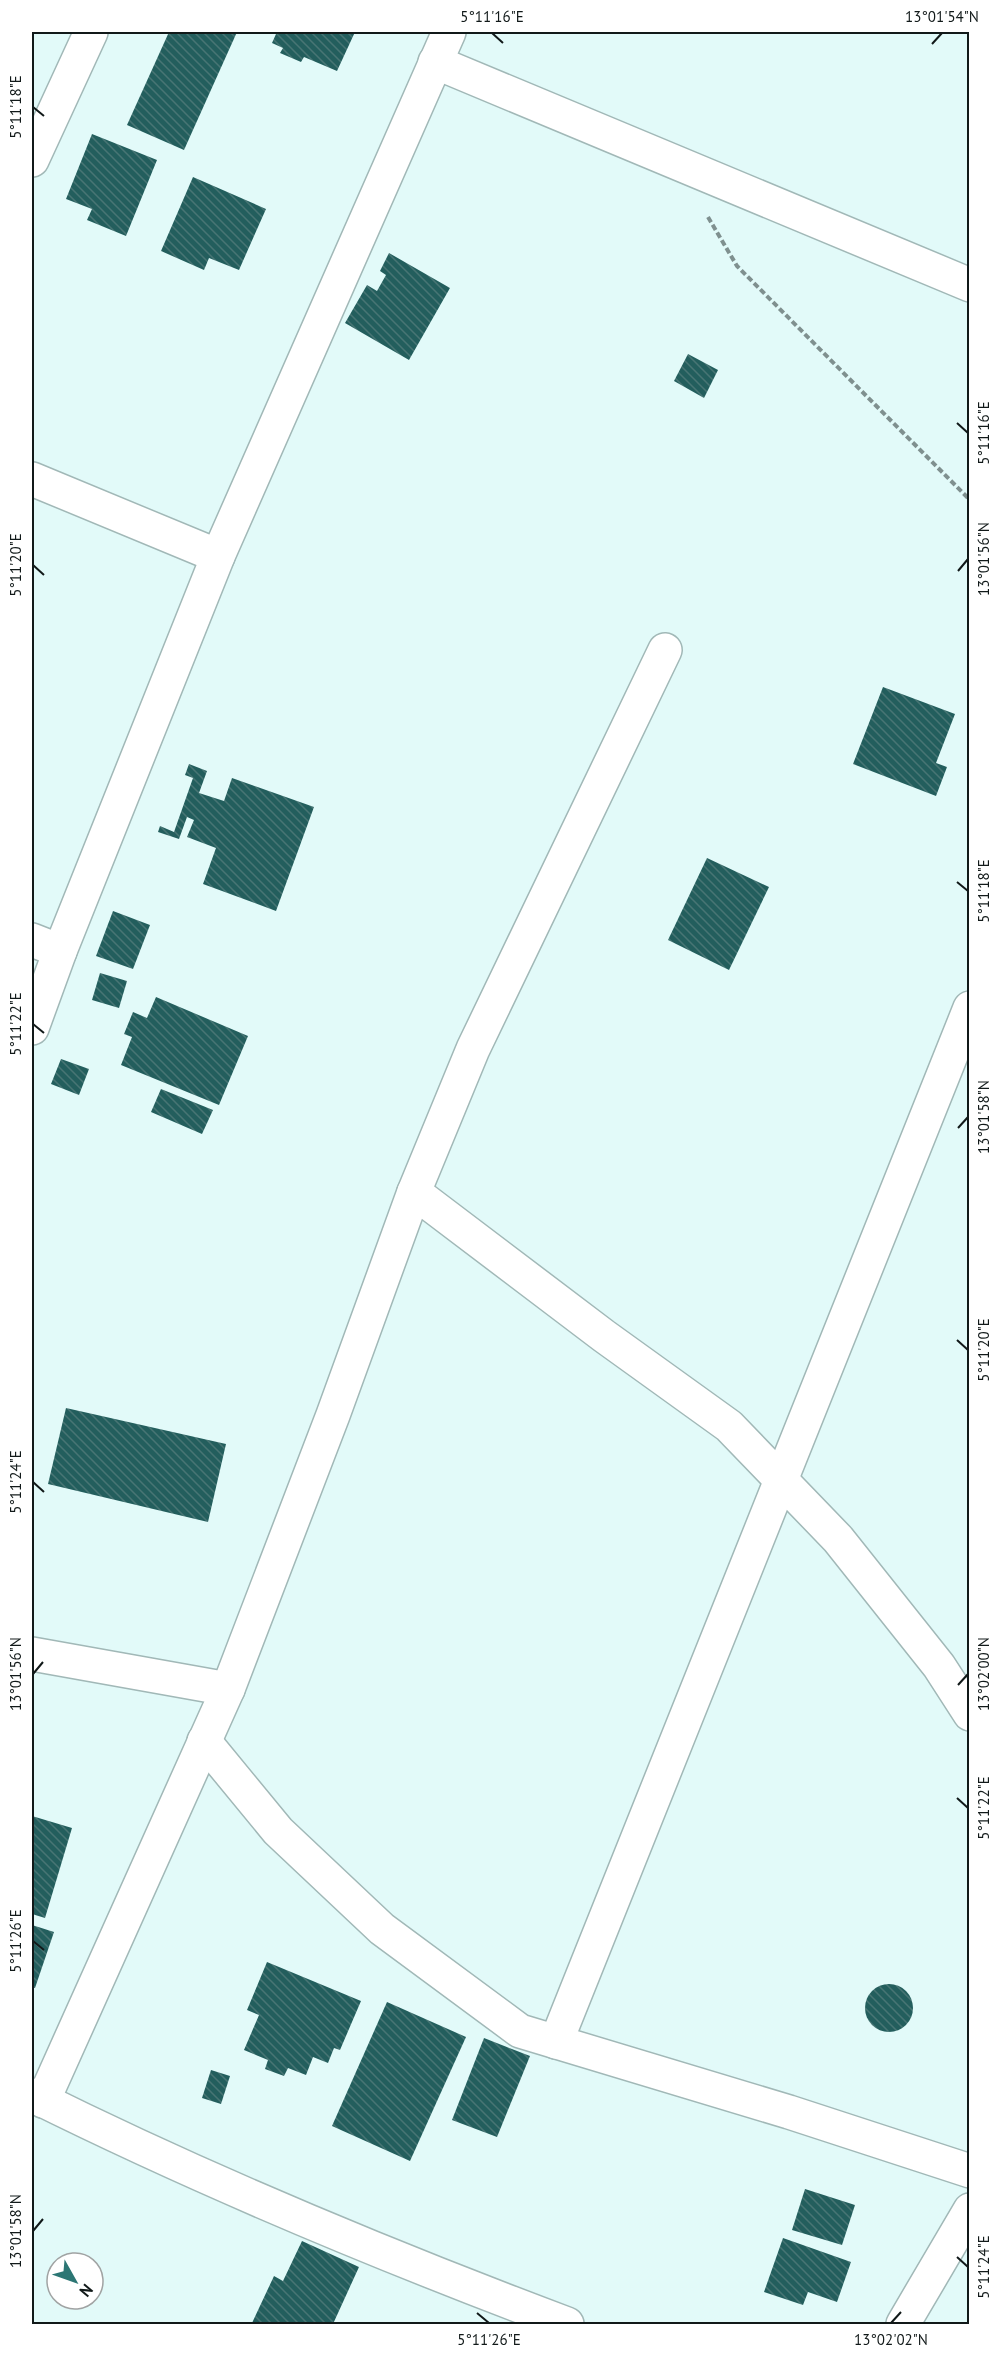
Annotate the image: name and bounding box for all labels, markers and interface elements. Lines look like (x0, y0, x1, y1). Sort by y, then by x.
text: 5°11'16"E (460, 7, 524, 26)
text: 13°01'54"N (905, 7, 979, 26)
text: 5°11'18"E (6, 75, 25, 139)
text: 5°11'16"E (974, 401, 993, 465)
text: 13°01'56"N (974, 522, 993, 596)
text: 5°11'20"E (6, 533, 25, 597)
text: 5°11'18"E (974, 859, 993, 923)
text: 5°11'22"E (6, 992, 25, 1056)
text: 13°01'58"N (974, 1080, 993, 1154)
text: 5°11'20"E (974, 1318, 993, 1382)
text: 5°11'24"E (6, 1450, 25, 1514)
text: 13°01'56"N (6, 1637, 25, 1711)
text: 13°02'00"N (974, 1637, 993, 1711)
text: 5°11'22"E (974, 1776, 993, 1840)
text: 5°11'26"E (6, 1909, 25, 1973)
text: 13°01'58"N (6, 2194, 25, 2268)
text: 5°11'24"E (974, 2235, 993, 2299)
north arrow (45, 2251, 105, 2311)
text: N (75, 2280, 98, 2301)
text: 5°11'26"E (457, 2330, 521, 2349)
text: 13°02'02"N (854, 2330, 928, 2349)

